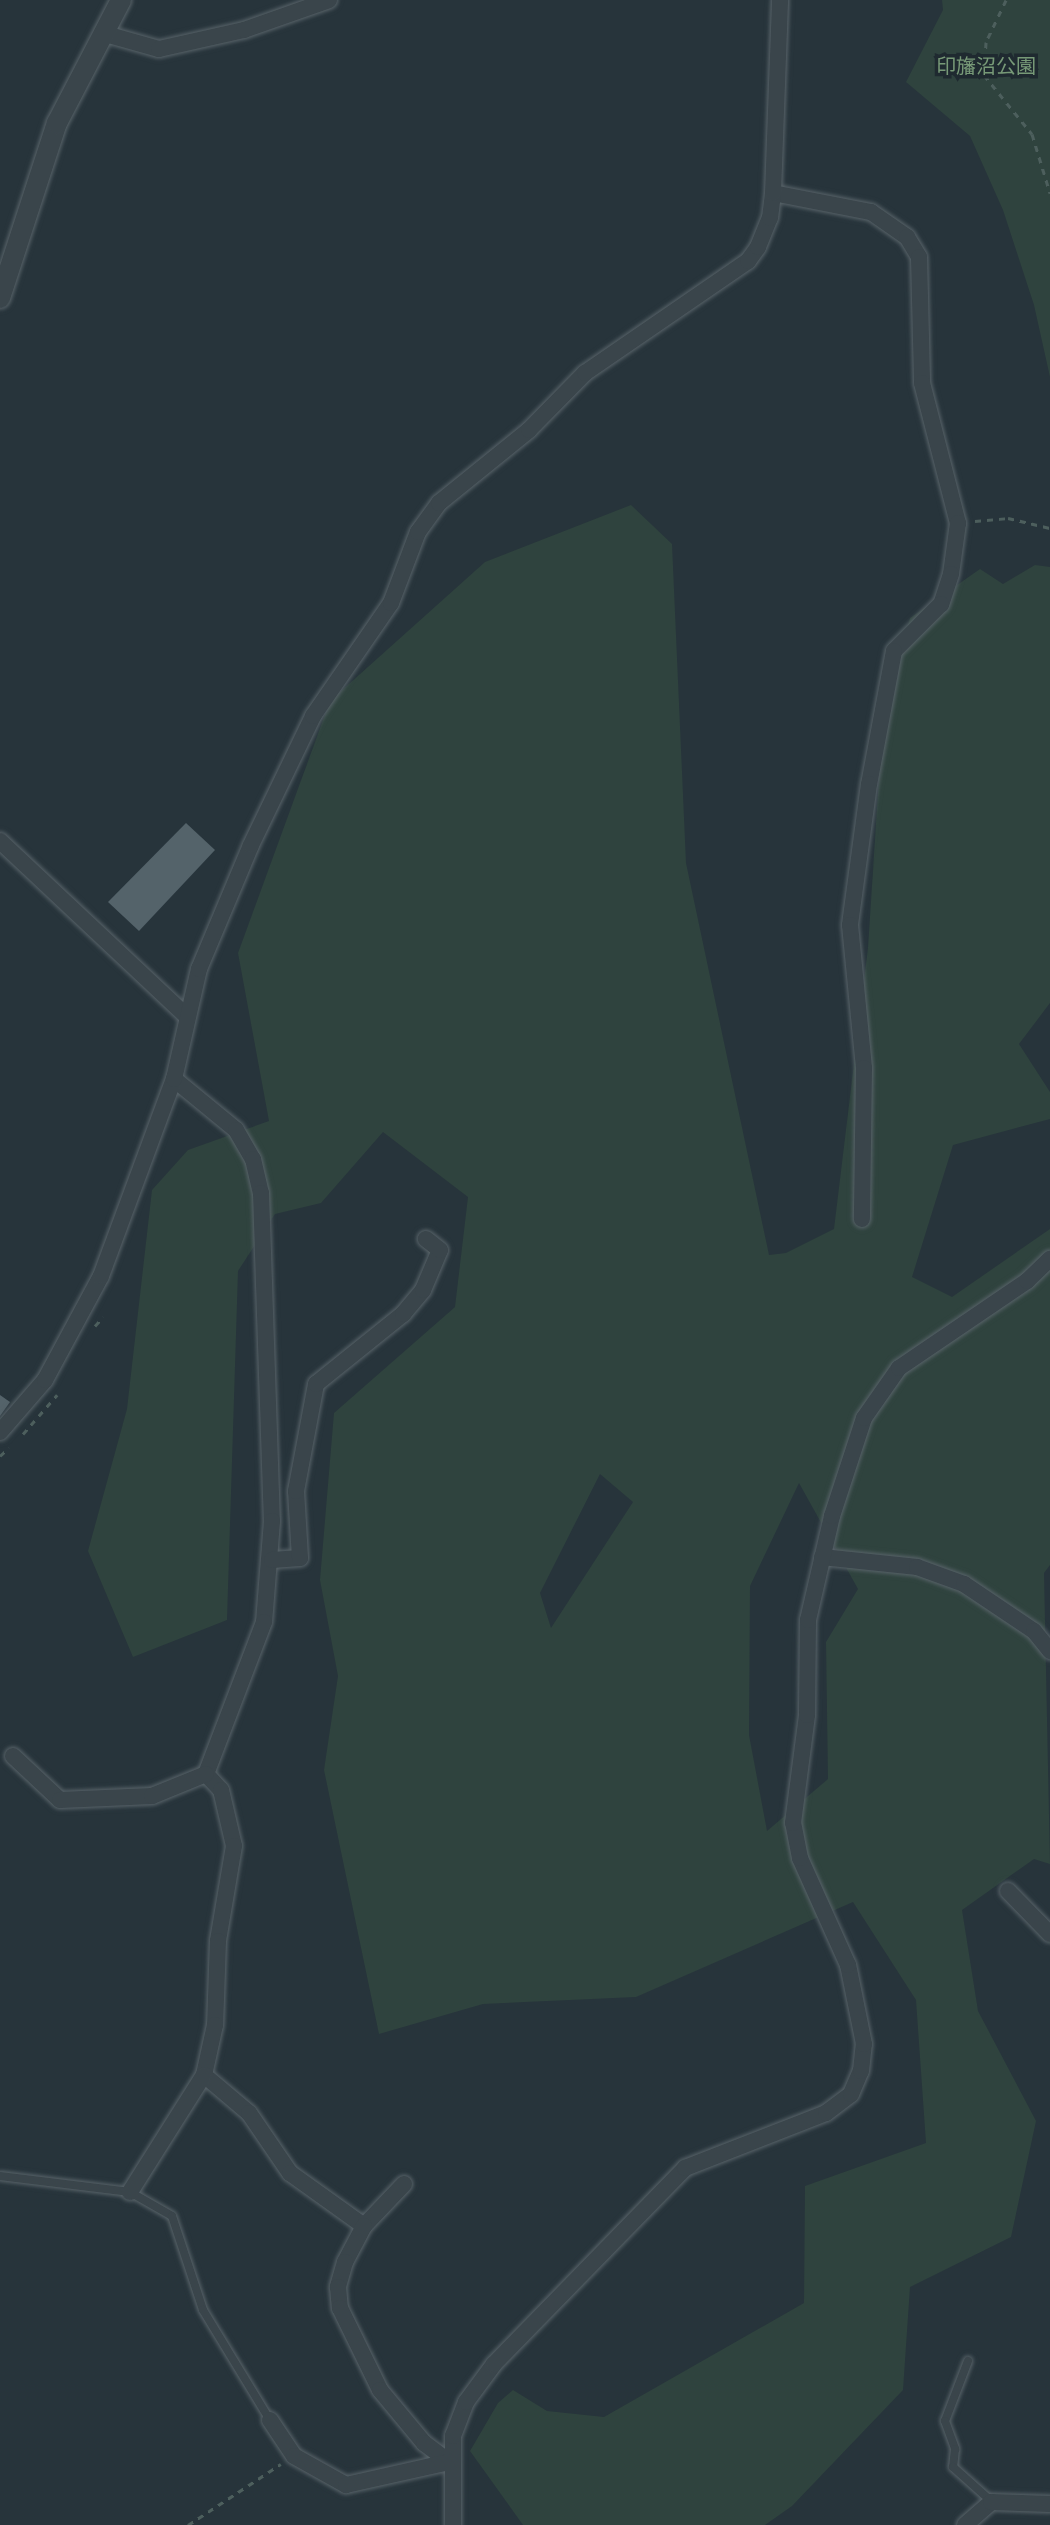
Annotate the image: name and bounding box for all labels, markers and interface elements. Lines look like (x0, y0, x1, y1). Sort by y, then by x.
park label: 印旛沼公園 (936, 54, 1036, 78)

